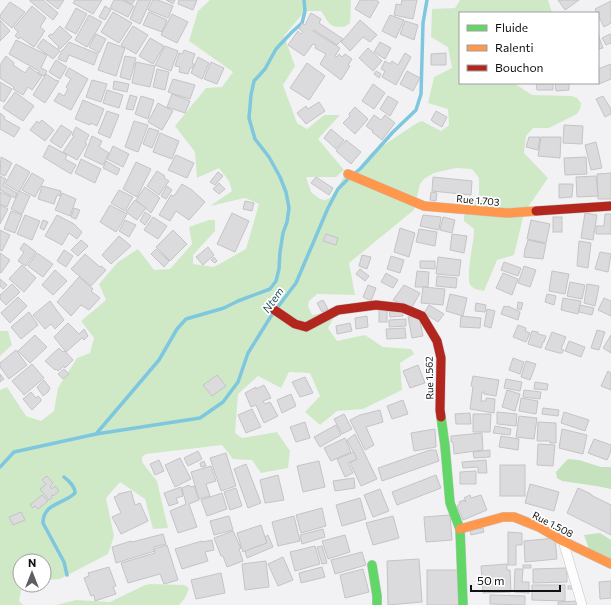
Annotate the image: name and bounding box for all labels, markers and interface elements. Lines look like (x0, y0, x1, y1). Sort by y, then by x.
legend (459, 12, 599, 84)
text: Fluide (495, 20, 528, 34)
text: Ralenti (495, 40, 534, 54)
text: Bouchon (495, 60, 543, 74)
street label: Rue 1.703 (456, 192, 500, 208)
water label: Ntem (259, 284, 286, 315)
street label: Rue 1.562 (423, 356, 435, 400)
street label: Rue 1.508 (530, 509, 576, 539)
north arrow (12, 553, 52, 593)
text: N (28, 556, 36, 569)
scale bar (471, 567, 560, 593)
text: 50 m (477, 573, 505, 587)

